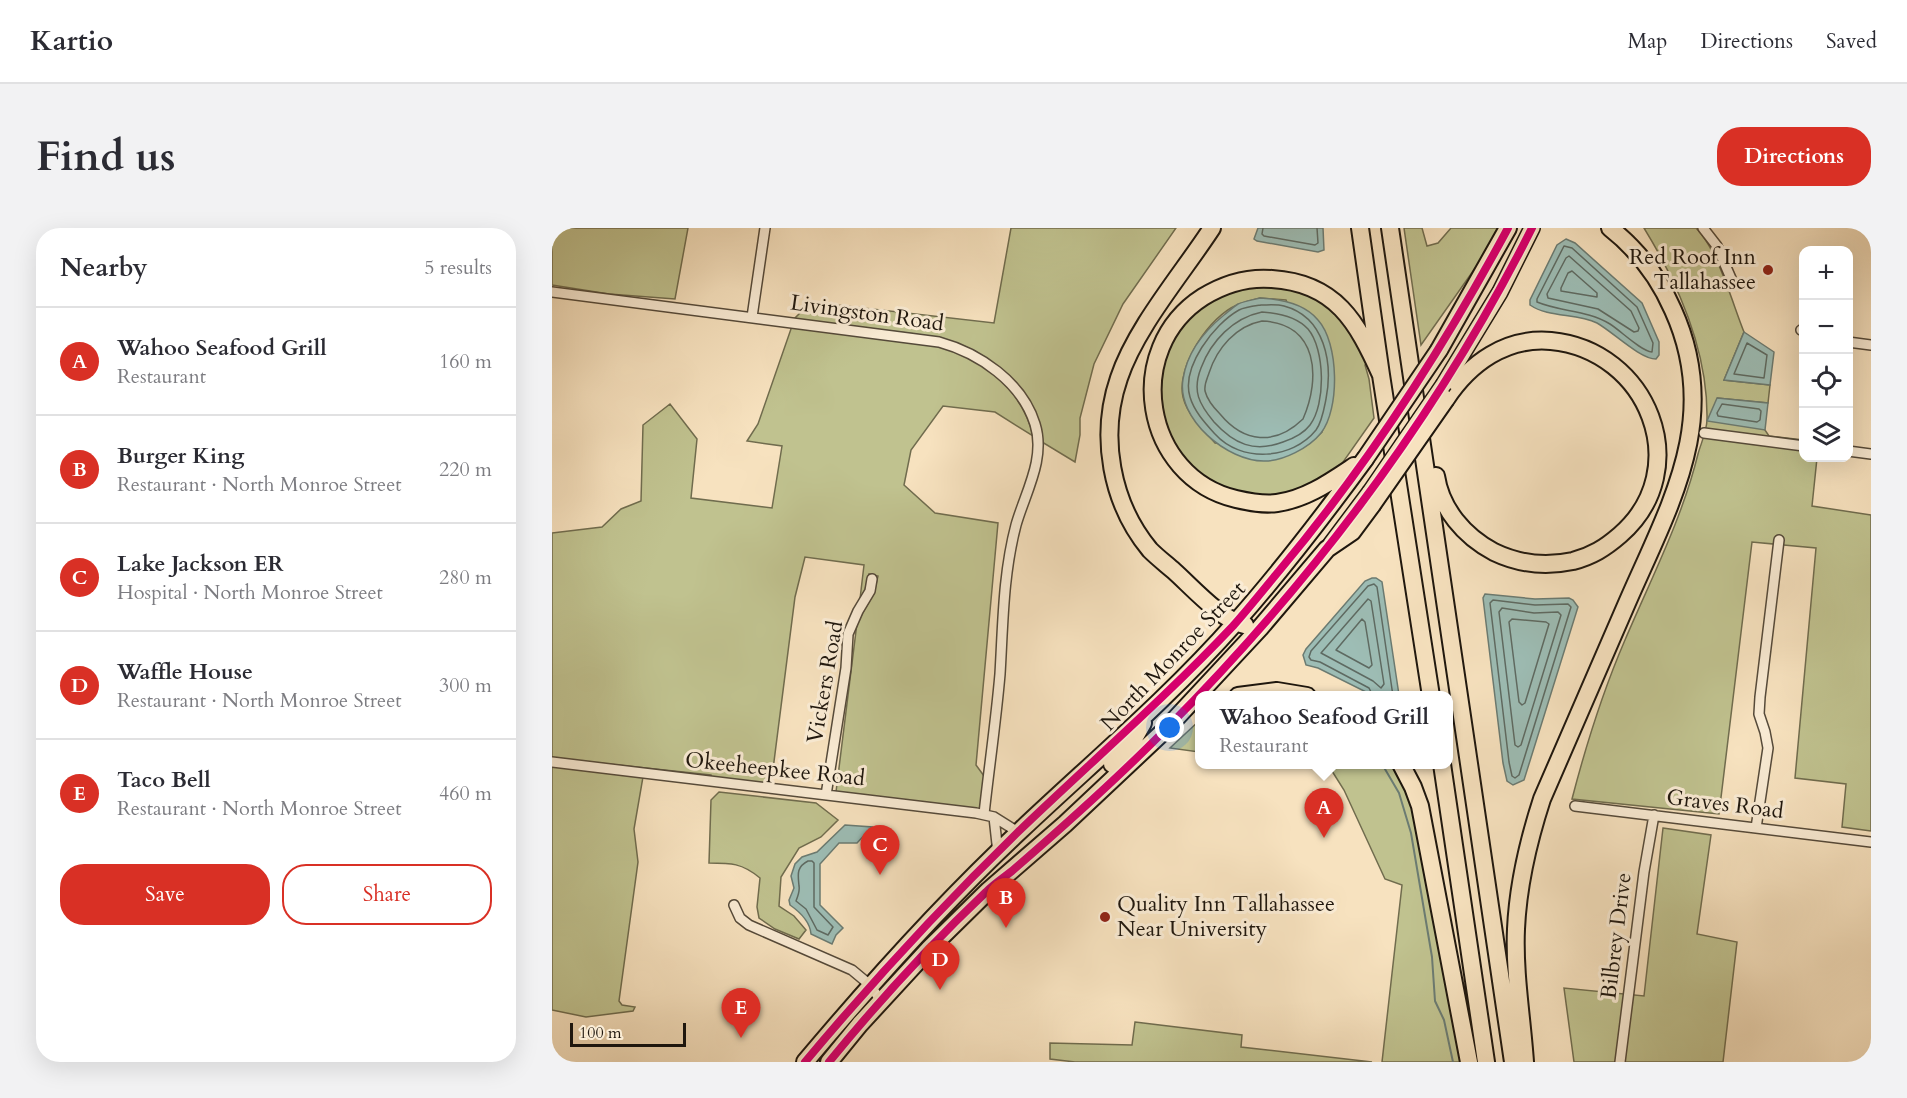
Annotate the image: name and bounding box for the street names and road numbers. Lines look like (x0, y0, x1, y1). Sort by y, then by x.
street label: Livingston Road (788, 287, 946, 339)
street label: North Monroe Street (1094, 575, 1252, 737)
street label: Vickers Road (799, 618, 851, 746)
street label: Okeeheepkee Road (684, 745, 867, 793)
street label: Graves Road (1665, 782, 1786, 826)
street label: Bilbrey Drive (1593, 871, 1639, 1001)

